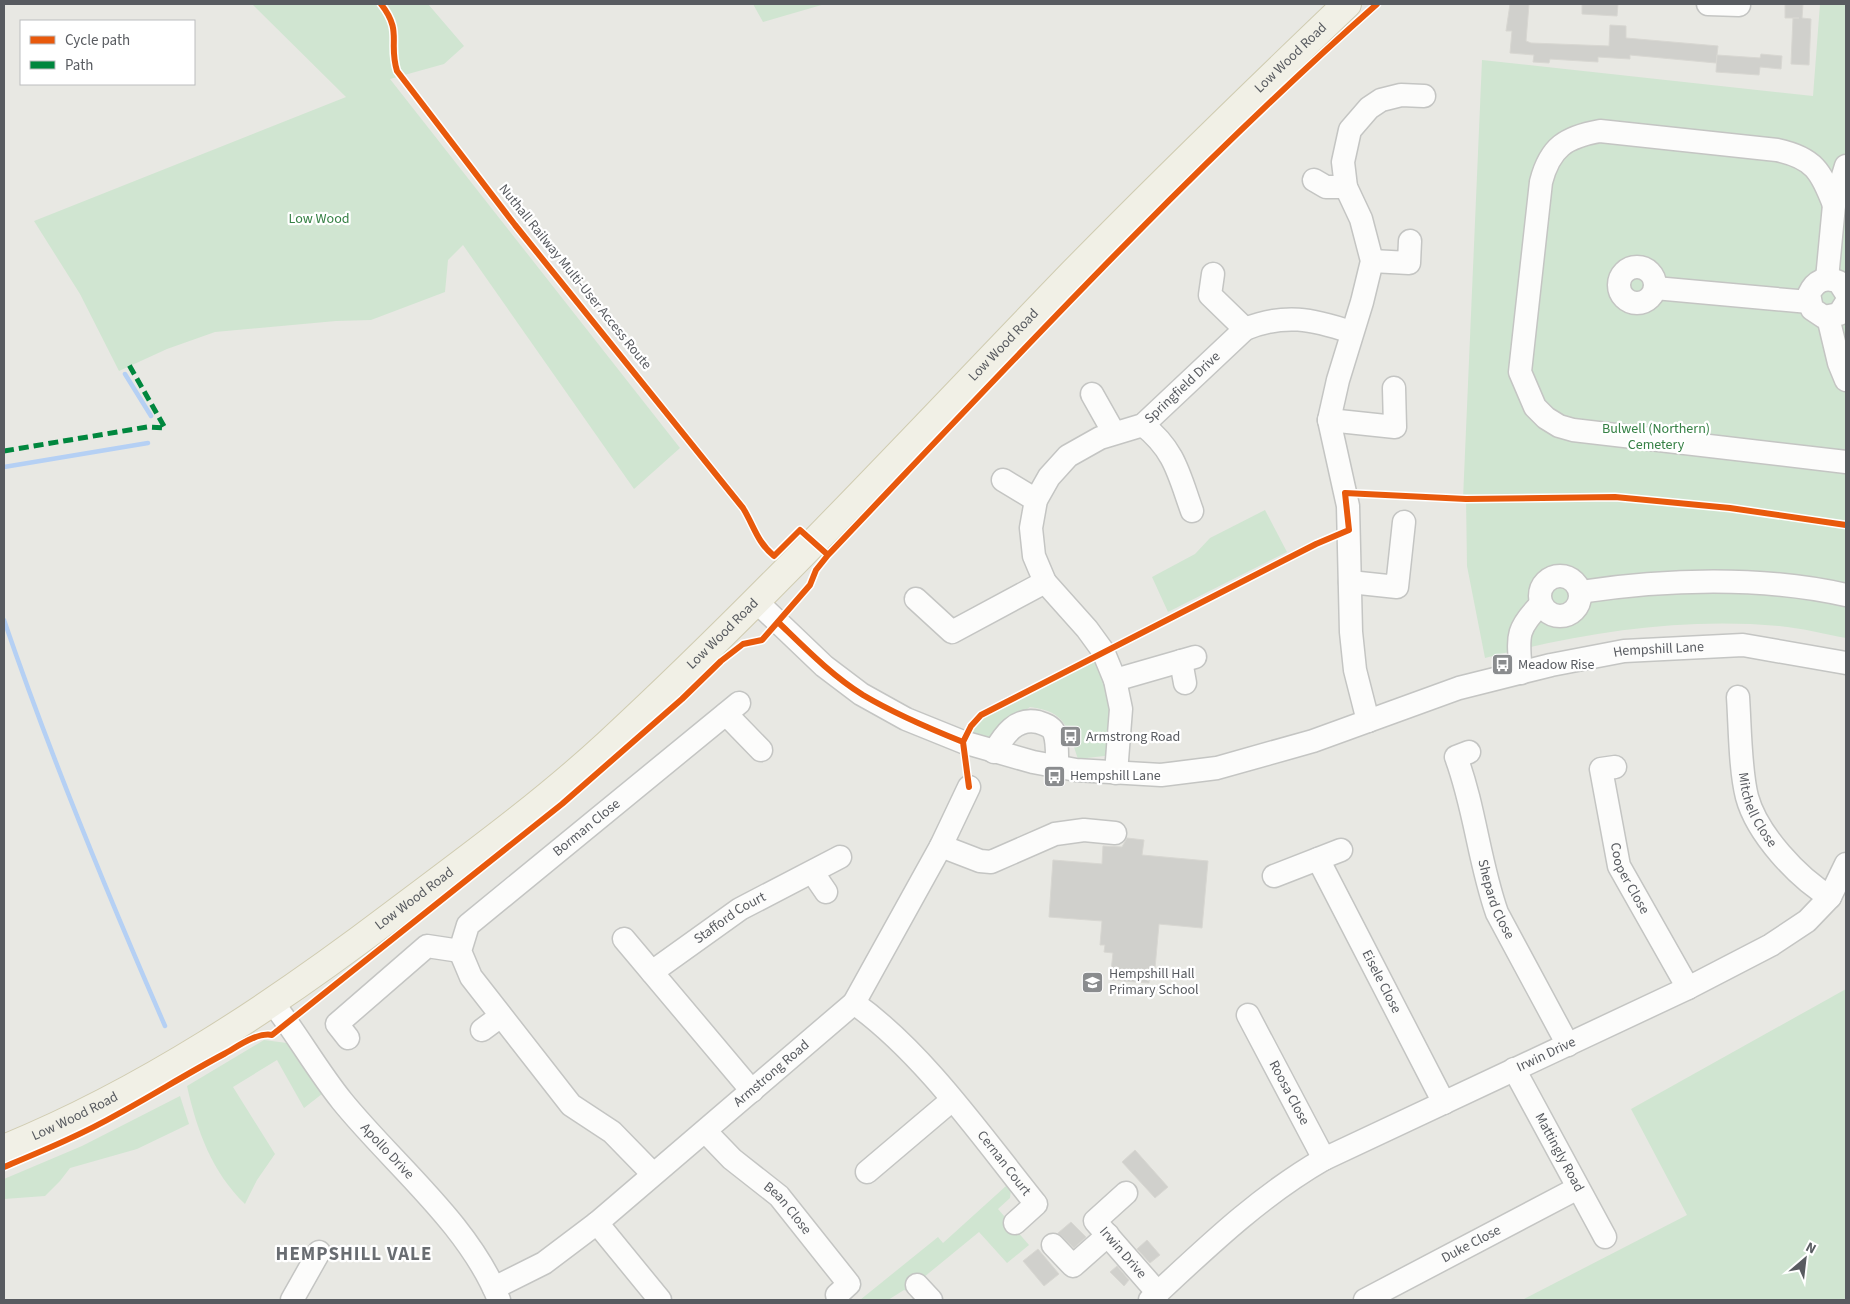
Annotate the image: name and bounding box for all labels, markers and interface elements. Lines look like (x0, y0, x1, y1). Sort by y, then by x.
street label: Low Wood Road (1250, 18, 1332, 98)
legend (20, 20, 195, 85)
text: Cycle path (65, 30, 130, 51)
text: Path (65, 55, 93, 76)
street label: Nuthall Railway Multi-User Access Route (494, 180, 656, 374)
park label: Low Wood (289, 209, 350, 229)
street label: Low Wood Road (964, 304, 1043, 386)
street label: Springfield Drive (1140, 347, 1225, 428)
park label: Bulwell (Northern) Cemetery (1602, 419, 1710, 455)
street label: Low Wood Road (682, 594, 763, 674)
street label: Hempshill Lane (1612, 637, 1705, 663)
bus stop icon: Meadow Rise (1490, 653, 1514, 677)
place label: Meadow Rise (1518, 655, 1594, 675)
bus stop icon: Armstrong Road (1058, 725, 1082, 749)
place label: Armstrong Road (1086, 727, 1180, 747)
bus stop icon: Hempshill Lane (1042, 764, 1066, 788)
place label: Hempshill Lane (1070, 766, 1161, 786)
street label: Mitchell Close (1733, 771, 1782, 852)
street label: Borman Close (549, 794, 625, 861)
street label: Cooper Close (1605, 841, 1654, 918)
street label: Shepard Close (1472, 857, 1519, 943)
street label: Low Wood Road (371, 863, 458, 935)
street label: Stafford Court (690, 887, 770, 949)
street label: Eisele Close (1357, 946, 1406, 1017)
place label: Hempshill Hall Primary School (1109, 964, 1199, 1000)
school or university icon: Hempshill Hall Primary School (1081, 970, 1105, 994)
street label: Irwin Drive (1513, 1032, 1579, 1077)
street label: Armstrong Road (729, 1035, 814, 1112)
street label: Roosa Close (1264, 1057, 1314, 1129)
street label: Low Wood Road (29, 1087, 122, 1146)
street label: Mattingly Road (1530, 1109, 1589, 1196)
street label: Apollo Drive (356, 1119, 419, 1184)
street label: Cernan Court (972, 1126, 1036, 1200)
street label: Bean Close (759, 1177, 816, 1239)
street label: Duke Close (1438, 1220, 1505, 1268)
street label: Irwin Drive (1094, 1222, 1151, 1283)
north arrow (1780, 1234, 1830, 1284)
text: N (1802, 1237, 1819, 1259)
district label: HEMPSHILL VALE (276, 1241, 432, 1268)

